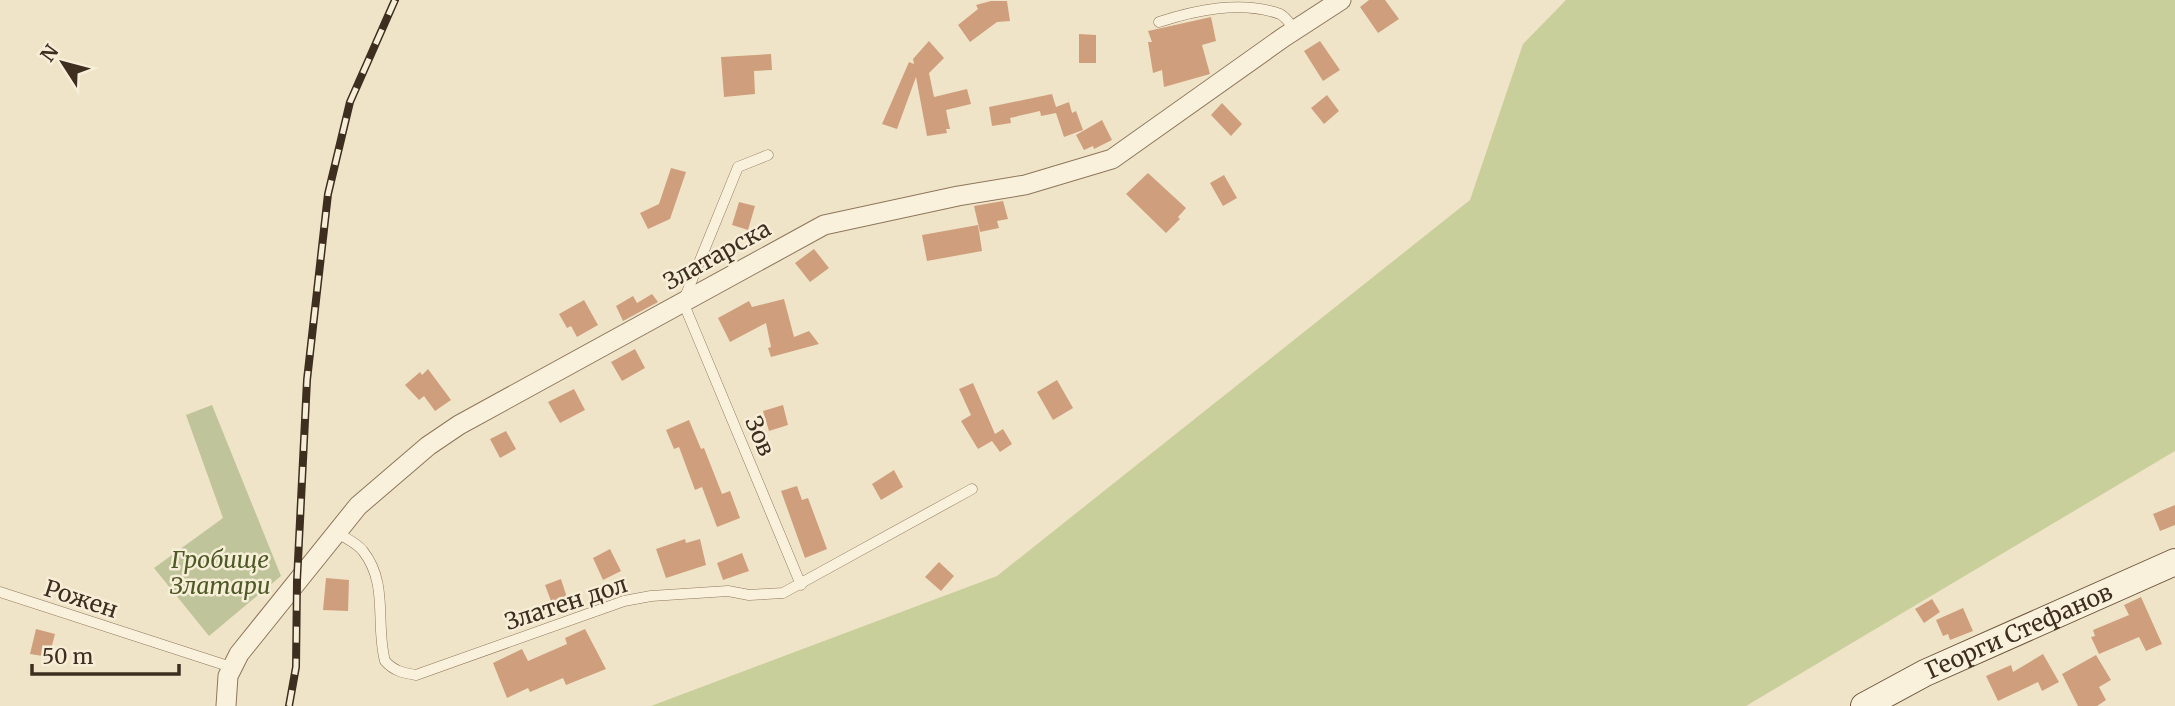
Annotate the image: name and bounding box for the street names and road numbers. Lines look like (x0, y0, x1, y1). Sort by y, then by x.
street label: Златарска (658, 213, 775, 296)
street label: Зов (739, 412, 782, 460)
street label: Златен дол (501, 569, 631, 636)
street label: Рожен (41, 573, 122, 624)
street label: Георги Стефанов (1921, 577, 2116, 685)

